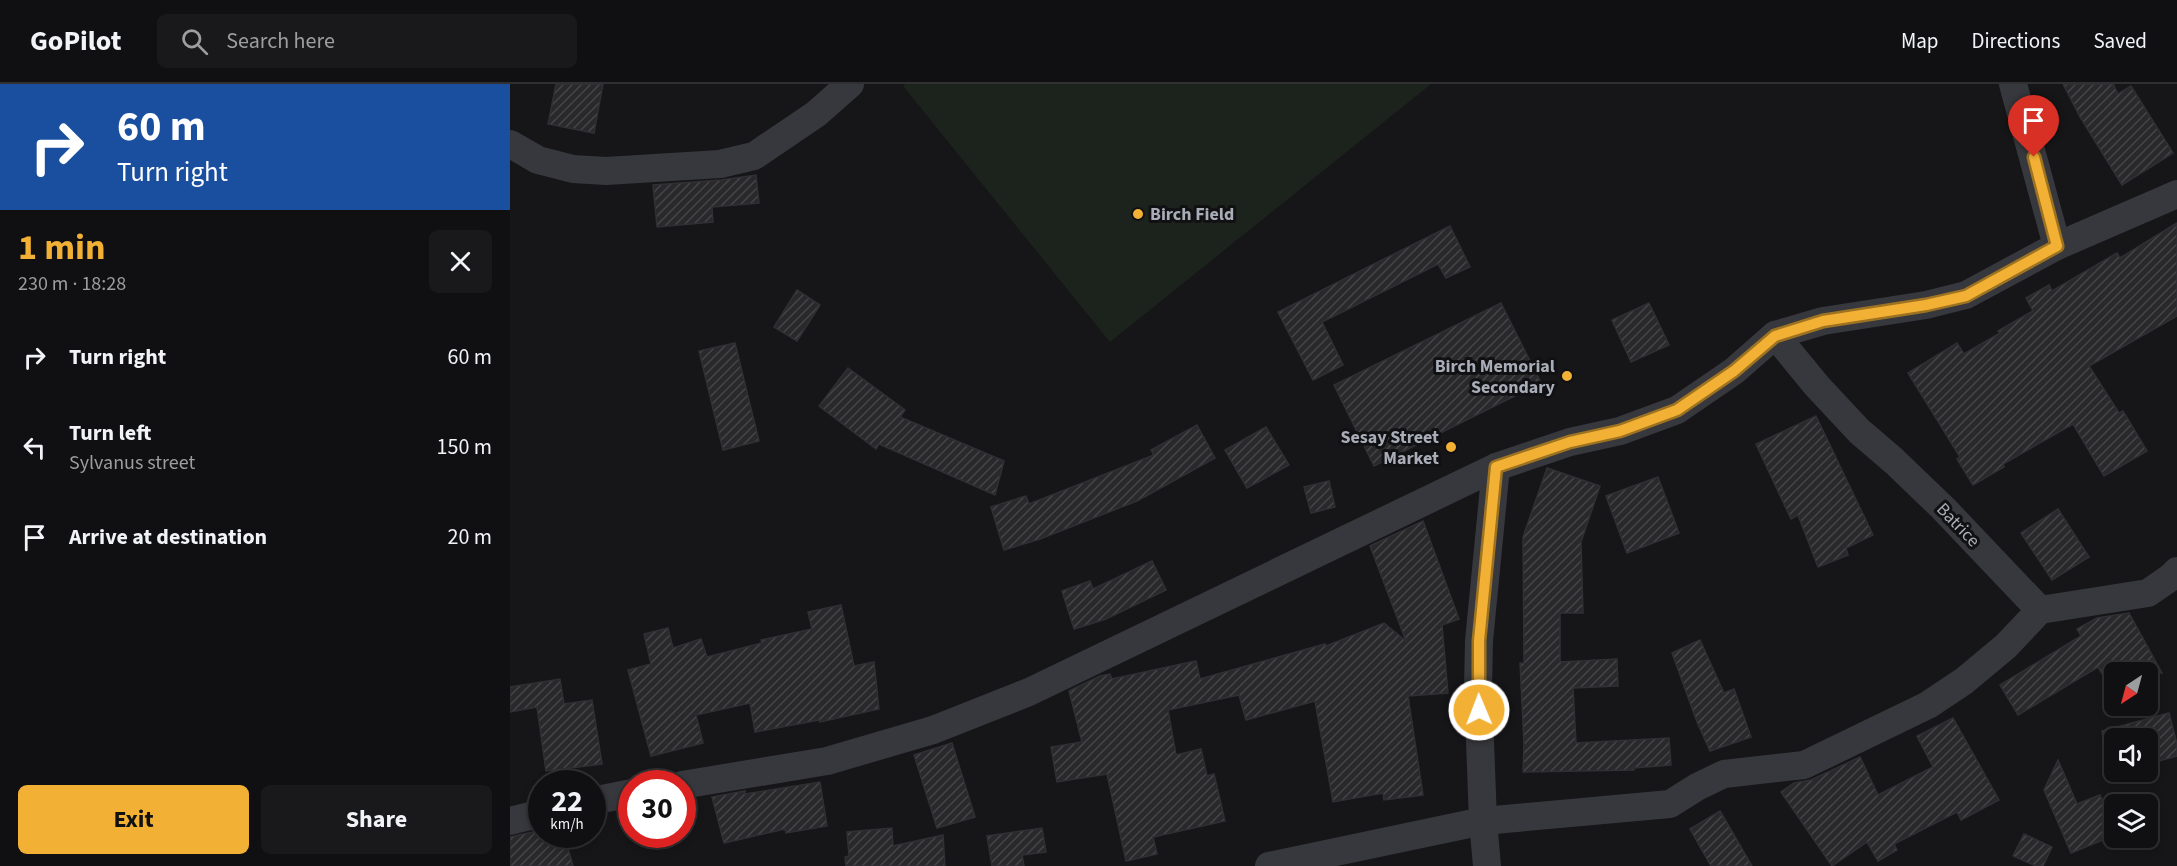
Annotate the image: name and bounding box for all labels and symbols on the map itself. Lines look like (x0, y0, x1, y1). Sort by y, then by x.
pin (2008, 95, 2059, 157)
place label: Birch Field (1150, 202, 1234, 227)
marker: Birch Field (1131, 207, 1145, 221)
place label: Birch Memorial Secondary (1435, 354, 1556, 400)
marker: Birch Memorial Secondary (1560, 369, 1574, 383)
place label: Sesay Street Market (1340, 425, 1439, 471)
marker: Sesay Street Market (1444, 440, 1458, 454)
street label: Batrice (1931, 497, 1985, 553)
north arrow (2104, 662, 2158, 716)
position arrow (1447, 678, 1511, 742)
speed limit sign: 30 (618, 770, 696, 848)

